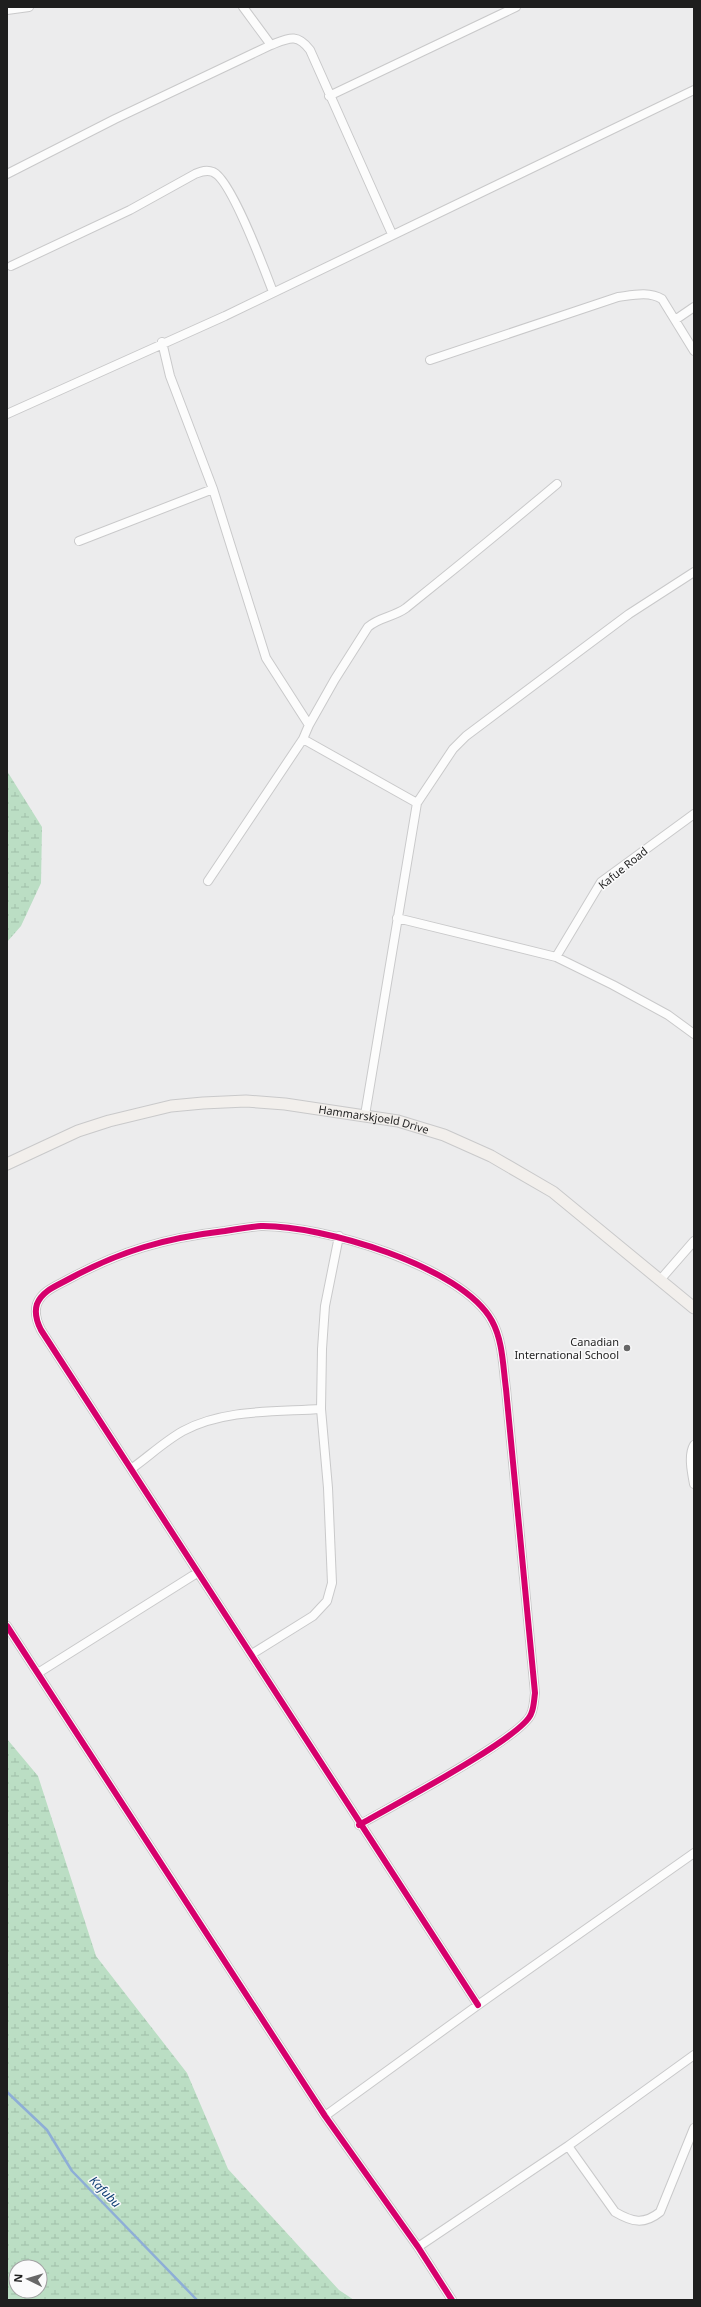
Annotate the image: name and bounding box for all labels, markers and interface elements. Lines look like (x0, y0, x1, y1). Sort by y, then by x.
street label: Kafue Road (595, 843, 650, 892)
street label: Hammarskjoeld Drive (318, 1101, 431, 1137)
place label: Canadian International School (514, 1334, 619, 1362)
marker: Canadian International School (622, 1343, 632, 1353)
water label: Kafubu (86, 2172, 125, 2211)
north arrow (8, 2259, 48, 2299)
text: N (10, 2273, 25, 2283)

